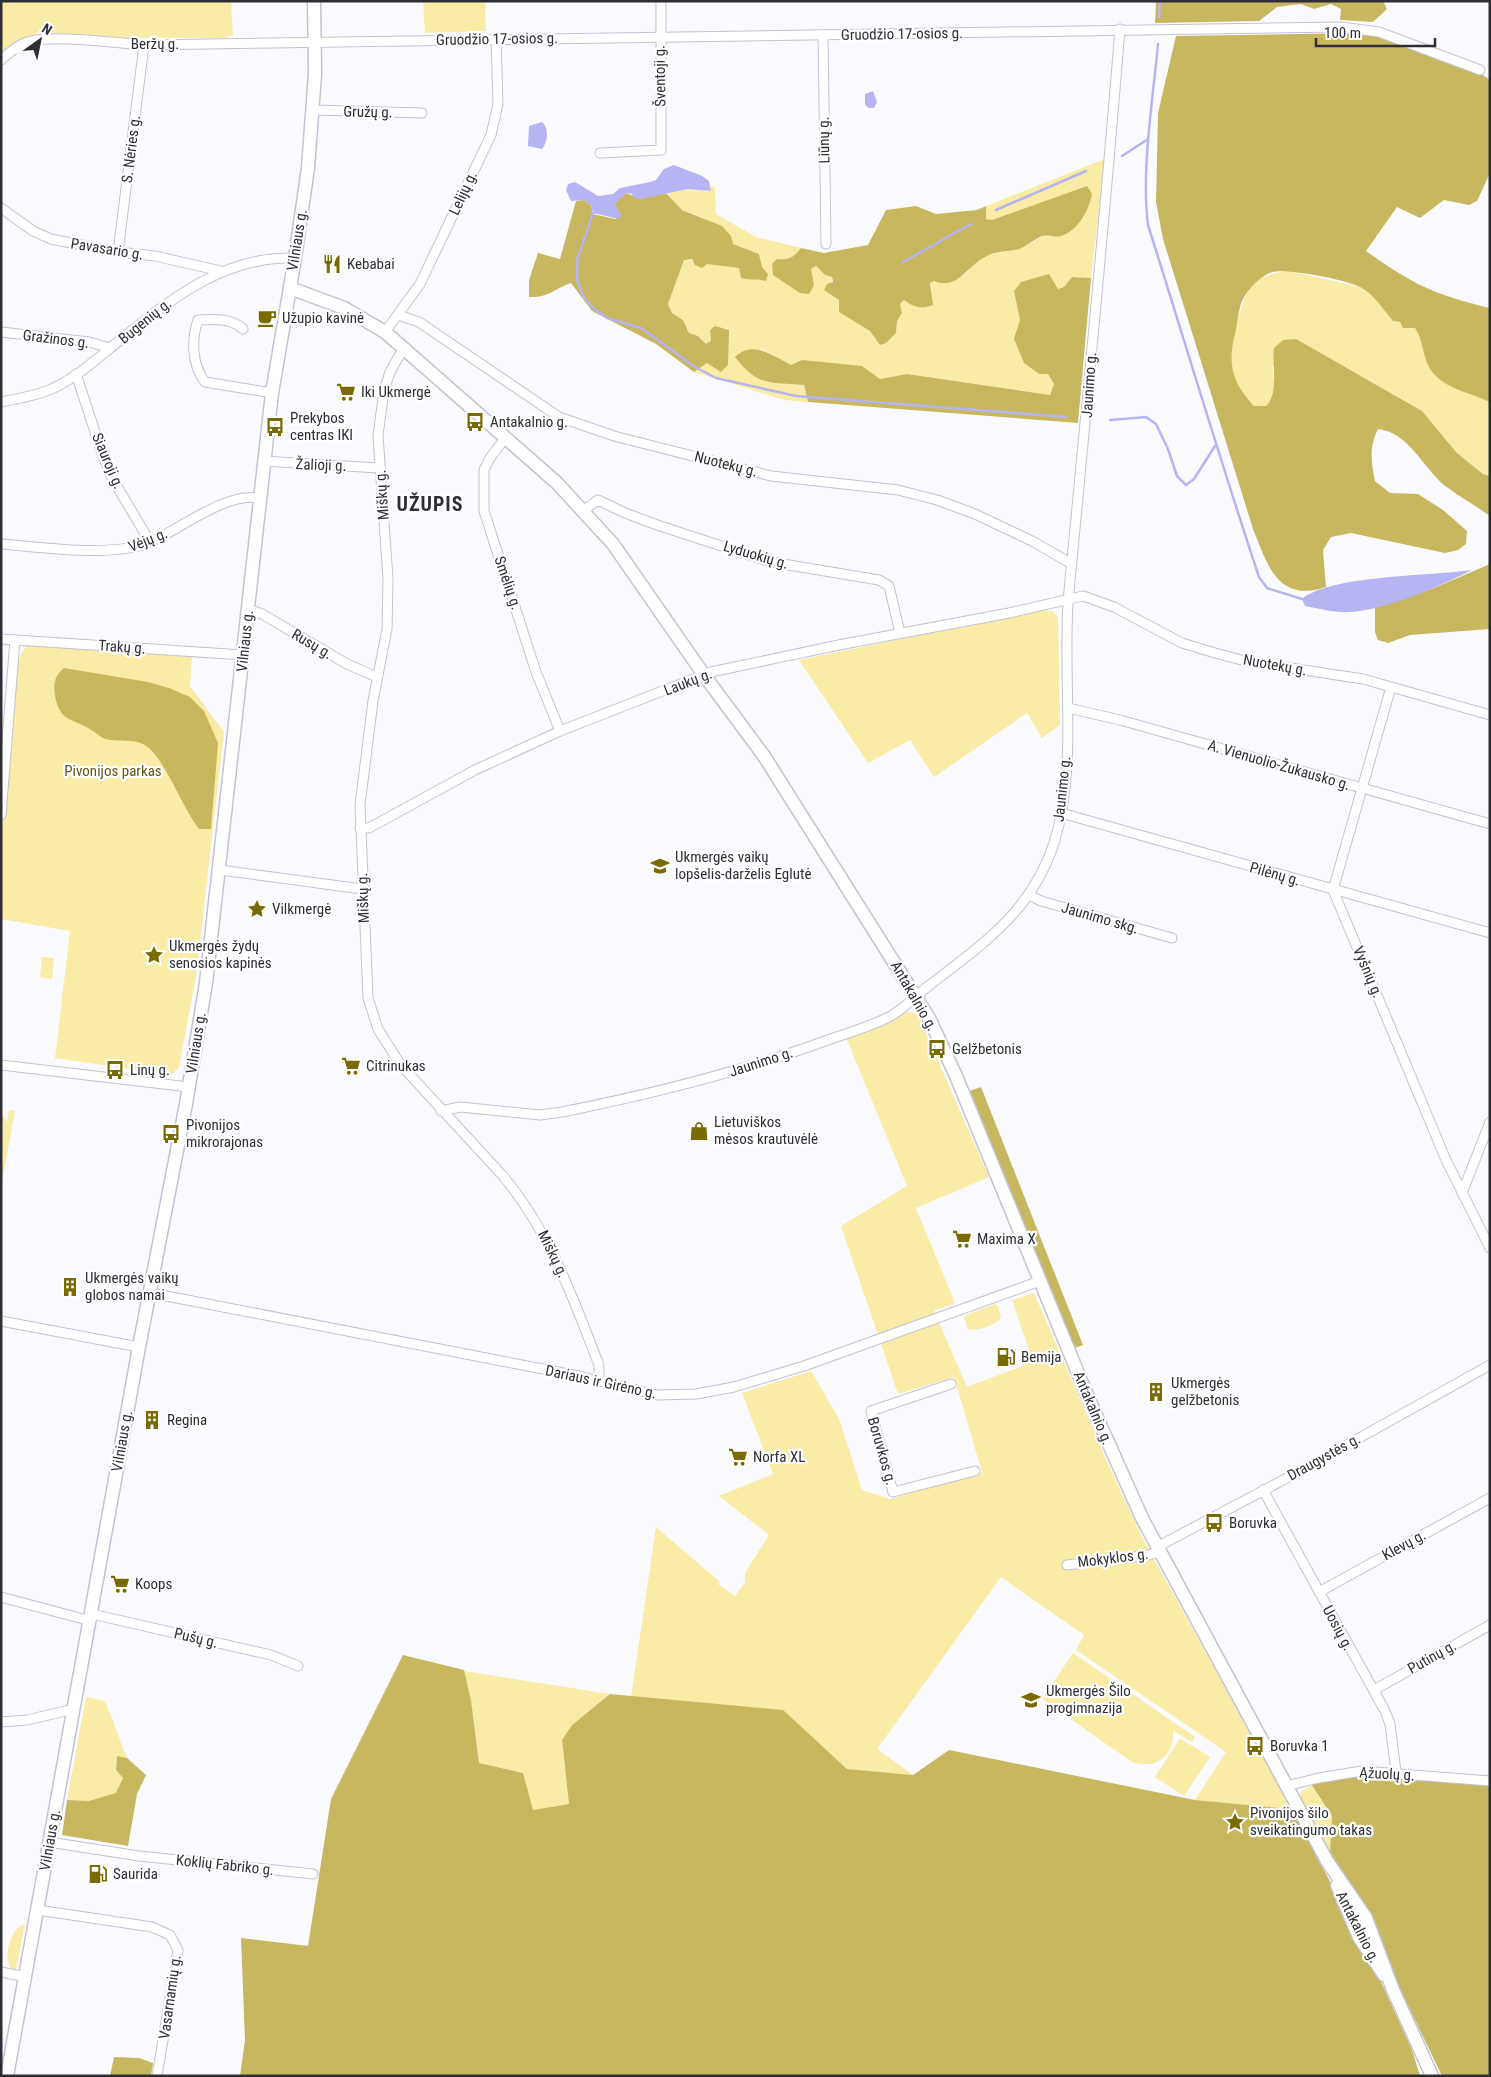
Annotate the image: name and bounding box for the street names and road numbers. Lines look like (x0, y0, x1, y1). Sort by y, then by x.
street label: Gruodžio 17-osios g. (841, 24, 963, 44)
street label: Gruodžio 17-osios g. (436, 29, 558, 49)
street label: Beržų g. (131, 35, 179, 53)
street label: Šventoji g. (650, 45, 670, 107)
street label: Gružų g. (343, 103, 393, 121)
street label: S. Nėries g. (118, 114, 144, 184)
street label: Liūnų g. (815, 116, 833, 164)
street label: Lelijų g. (445, 168, 481, 218)
street label: Vilniaus g. (283, 208, 311, 272)
street label: Pavasario g. (69, 234, 145, 264)
street label: Bugenių g. (115, 294, 175, 348)
street label: Gražinos g. (22, 326, 90, 352)
street label: Jaunimo g. (1078, 351, 1100, 419)
street label: Siauroji g. (88, 430, 128, 492)
street label: Nuotekų g. (693, 447, 759, 481)
street label: Žalioji g. (295, 455, 347, 475)
street label: Miškų g. (371, 469, 393, 521)
street label: Vėjų g. (126, 524, 170, 556)
street label: Lyduokių g. (721, 537, 791, 573)
street label: Smėlių g. (491, 554, 525, 612)
street label: Vilniaus g. (233, 609, 257, 673)
street label: Rusų g. (288, 625, 336, 663)
street label: Trakų g. (98, 636, 146, 658)
street label: Nuotekų g. (1242, 651, 1308, 679)
street label: Laukų g. (661, 665, 715, 699)
street label: A. Vienuolio-Žukausko g. (1206, 736, 1352, 794)
street label: Jaunimo g. (1050, 755, 1074, 823)
street label: Pilėnų g. (1248, 858, 1302, 890)
street label: Miškų g. (353, 872, 373, 924)
street label: Jaunimo skg. (1059, 898, 1141, 938)
street label: Vyšnių g. (1349, 944, 1387, 1000)
street label: Antakalnio g. (887, 958, 941, 1034)
street label: Vilniaus g. (182, 1011, 210, 1075)
street label: Jaunimo g. (727, 1043, 795, 1081)
street label: Miškų g. (534, 1227, 572, 1281)
street label: Dariaus ir Girėno g. (544, 1361, 658, 1403)
street label: Antakalnio g. (1069, 1369, 1117, 1447)
street label: Vilniaus g. (108, 1409, 136, 1473)
street label: Boruvkos g. (864, 1415, 900, 1487)
street label: Draugystės g. (1284, 1430, 1364, 1484)
street label: Klevų g. (1379, 1526, 1429, 1564)
street label: Mokyklos g. (1077, 1545, 1149, 1571)
street label: Uosių g. (1319, 1602, 1357, 1654)
street label: Pušų g. (172, 1624, 220, 1652)
street label: Putinų g. (1405, 1636, 1459, 1678)
street label: Ąžuolų g. (1359, 1764, 1415, 1784)
street label: Vilniaus g. (36, 1808, 64, 1872)
street label: Koklių Fabriko g. (175, 1851, 275, 1879)
street label: Antakalnio g. (1332, 1888, 1384, 1966)
street label: Vasarnamių g. (155, 1954, 185, 2040)

